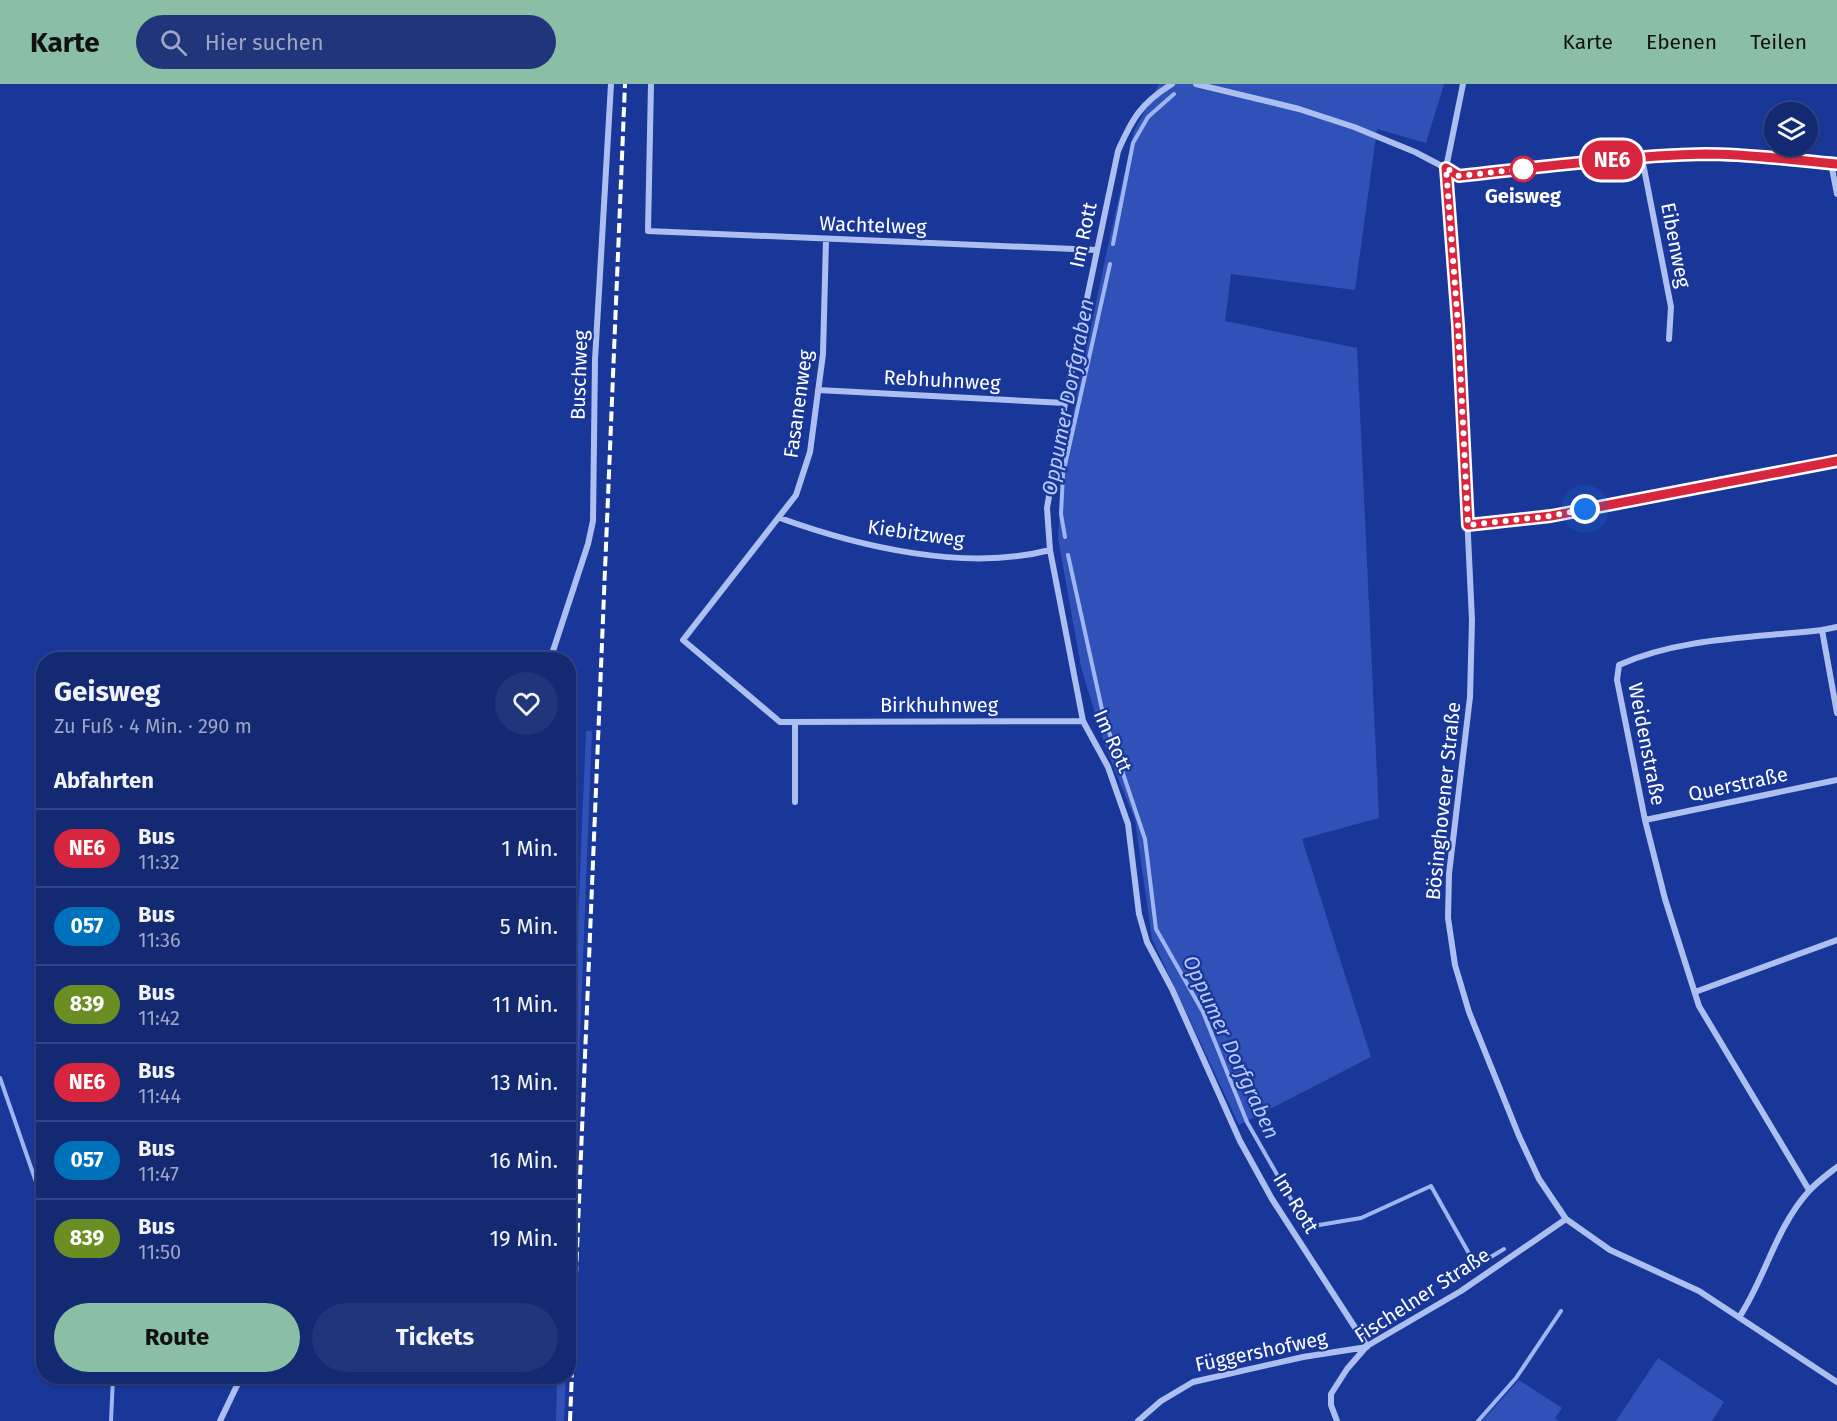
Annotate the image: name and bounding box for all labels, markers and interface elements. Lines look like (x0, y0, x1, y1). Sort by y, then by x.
search box (136, 15, 556, 69)
text: Karte (30, 26, 100, 59)
icon: search (157, 26, 190, 59)
text: Hier suchen (205, 29, 324, 56)
text: Karte (1562, 29, 1613, 55)
text: Ebenen (1646, 29, 1717, 55)
text: Teilen (1750, 29, 1807, 55)
map controls (1764, 102, 1818, 156)
button: layers (1764, 102, 1818, 156)
line badge: NE6 (1578, 140, 1646, 180)
text: NE6 (1594, 147, 1630, 173)
marker: Geisweg (1510, 156, 1536, 182)
place label: Geisweg (1485, 184, 1562, 208)
street label: Im Rott (1064, 199, 1102, 270)
street label: Eibenweg (1656, 200, 1696, 290)
street label: Wachtelweg (819, 211, 928, 239)
water label: Oppumer Dorfgraben (1036, 296, 1100, 498)
street label: Buschweg (565, 329, 593, 420)
street label: Fasanenweg (779, 348, 818, 460)
street label: Rebhuhnweg (883, 365, 1002, 395)
your location (1570, 494, 1600, 524)
street label: Kiebitzweg (866, 514, 967, 552)
button: heart (495, 672, 558, 735)
text: Geisweg (54, 675, 161, 708)
street label: Weidenstraße (1623, 681, 1671, 807)
street label: Birkhuhnweg (880, 693, 999, 717)
street label: Bösinghovener Straße (1421, 701, 1465, 901)
street label: Im Rott (1089, 706, 1138, 777)
text: Zu Fuß · 4 Min. · 290 m (54, 714, 252, 738)
street label: Querstraße (1686, 762, 1790, 806)
text: Abfahrten (54, 767, 154, 794)
text: Bus (138, 823, 175, 850)
text: NE6 (69, 835, 105, 861)
text: 1 Min. (501, 835, 558, 862)
text: 11:32 (138, 850, 180, 874)
text: Bus (138, 901, 175, 928)
text: 057 (71, 913, 103, 939)
text: 5 Min. (500, 913, 558, 940)
text: 11:36 (138, 928, 181, 952)
water label: Oppumer Dorfgraben (1177, 951, 1285, 1143)
text: Bus (138, 979, 175, 1006)
text: 839 (70, 991, 104, 1017)
text: 11 Min. (492, 991, 558, 1018)
text: 11:42 (138, 1006, 180, 1030)
text: Bus (138, 1057, 175, 1084)
text: NE6 (69, 1069, 105, 1095)
text: 13 Min. (490, 1069, 558, 1096)
text: 11:44 (138, 1084, 181, 1108)
text: Bus (138, 1135, 175, 1162)
text: 057 (71, 1147, 103, 1173)
text: 16 Min. (489, 1147, 558, 1174)
text: 11:47 (138, 1162, 179, 1186)
street label: Im Rott (1268, 1169, 1324, 1238)
text: Bus (138, 1213, 175, 1240)
text: 839 (70, 1225, 104, 1251)
text: 19 Min. (490, 1225, 558, 1252)
text: 11:50 (138, 1240, 181, 1264)
street label: Fischelner Straße (1350, 1242, 1494, 1348)
button: Route (54, 1303, 300, 1372)
button: Tickets (312, 1303, 558, 1372)
street label: Függershofweg (1193, 1325, 1330, 1377)

